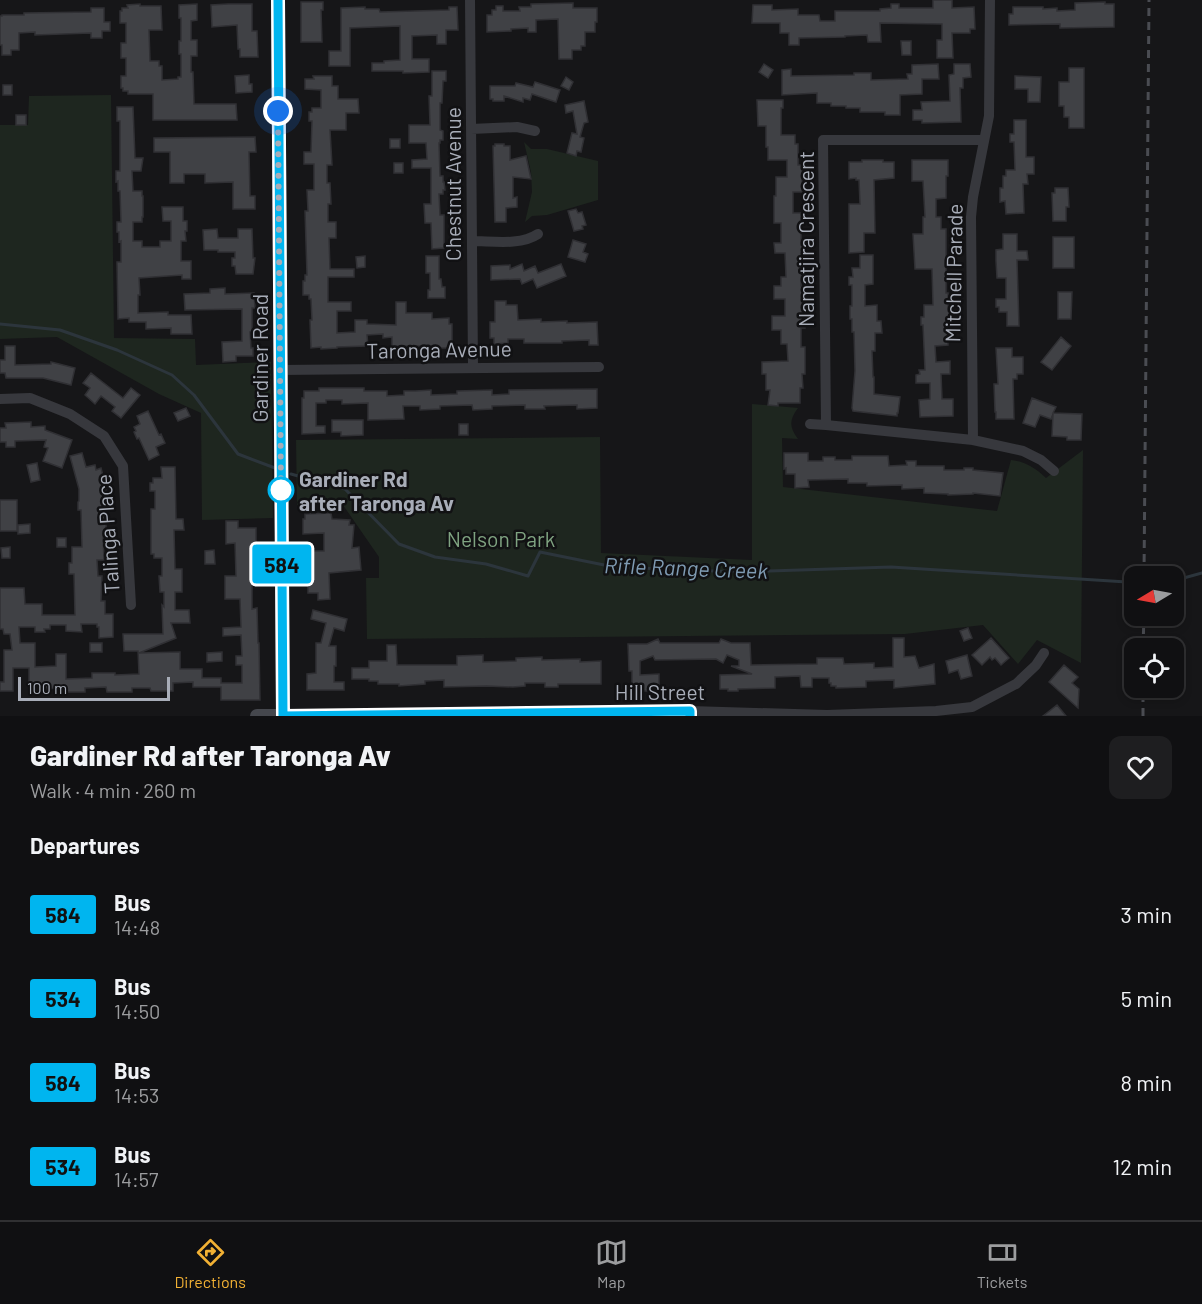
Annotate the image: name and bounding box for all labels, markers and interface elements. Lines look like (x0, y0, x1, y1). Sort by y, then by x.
your location (263, 96, 293, 126)
street label: Chestnut Avenue (440, 107, 465, 261)
street label: Namatjira Crescent (793, 151, 818, 327)
street label: Mitchell Parade (939, 203, 967, 343)
street label: Gardiner Road (247, 294, 272, 422)
street label: Taronga Avenue (366, 335, 512, 363)
place label: Gardiner Rd after Taronga Av (299, 466, 454, 515)
street label: Talinga Place (90, 473, 124, 595)
marker: Gardiner Rd after Taronga Av (268, 477, 294, 503)
park label: Nelson Park (447, 526, 555, 551)
line badge: 584 (248, 544, 316, 584)
water label: Rifle Range Creek (604, 551, 769, 583)
text: 584 (264, 552, 300, 577)
north arrow (1124, 566, 1184, 626)
map controls (1124, 566, 1184, 698)
button: locate (1124, 638, 1184, 698)
scale bar (18, 674, 170, 702)
text: 100 m (27, 678, 67, 697)
street label: Hill Street (615, 679, 705, 704)
button: heart (1109, 736, 1172, 799)
text: Gardiner Rd after Taronga Av (30, 738, 391, 772)
text: Walk · 4 min · 260 m (30, 778, 196, 802)
text: Departures (30, 832, 140, 858)
text: Bus (114, 889, 151, 915)
text: 3 min (1121, 901, 1172, 927)
text: 584 (45, 902, 81, 927)
text: 14:48 (114, 915, 160, 939)
text: Bus (114, 973, 151, 999)
text: 5 min (1121, 985, 1172, 1011)
text: 534 (45, 986, 81, 1011)
text: 14:50 (114, 999, 160, 1023)
text: Bus (114, 1057, 151, 1083)
text: 8 min (1120, 1069, 1172, 1095)
text: 584 (45, 1070, 81, 1095)
text: 14:53 (114, 1083, 159, 1107)
text: Bus (114, 1141, 151, 1167)
text: 12 min (1112, 1153, 1172, 1179)
text: 534 (45, 1154, 81, 1179)
text: 14:57 (114, 1167, 159, 1191)
tab: Directions (174, 1236, 246, 1291)
tab: Map (595, 1236, 628, 1291)
tab: Tickets (977, 1236, 1028, 1291)

